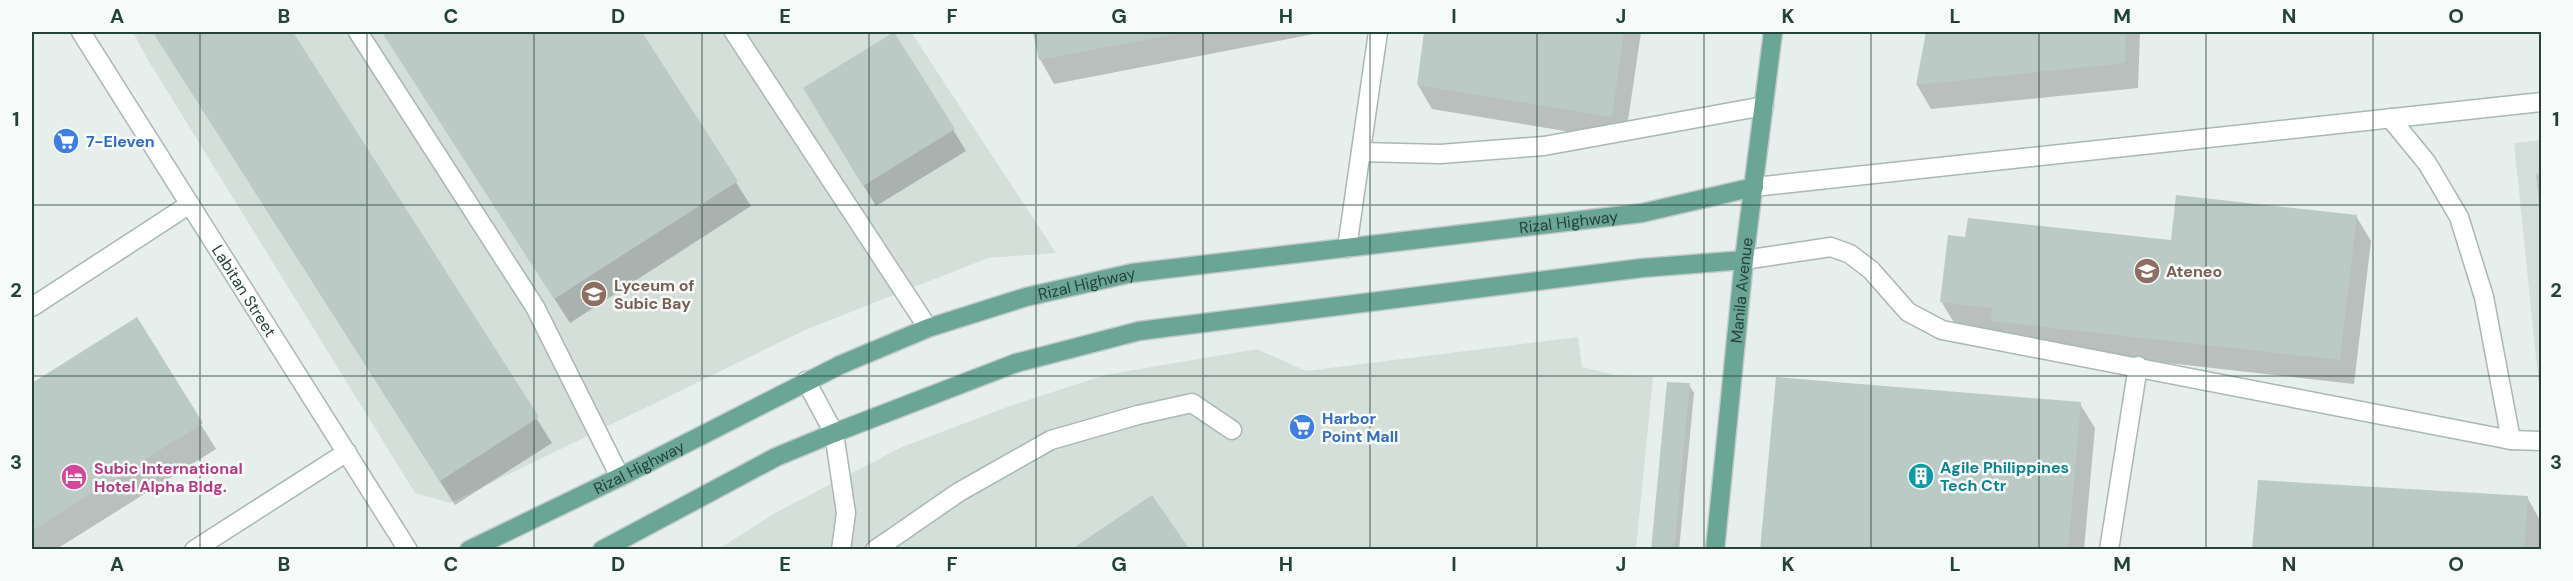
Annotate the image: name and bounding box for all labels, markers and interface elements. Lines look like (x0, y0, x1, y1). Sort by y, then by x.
text: A (110, 3, 124, 29)
text: B (278, 3, 290, 29)
text: C (444, 3, 458, 29)
text: D (611, 3, 625, 29)
text: E (779, 3, 791, 29)
text: F (946, 3, 958, 29)
text: G (1111, 3, 1127, 29)
text: H (1279, 3, 1293, 29)
text: I (1451, 3, 1457, 29)
text: J (1616, 3, 1626, 29)
text: K (1781, 3, 1795, 29)
text: L (1949, 3, 1961, 29)
text: M (2113, 3, 2131, 29)
text: N (2282, 3, 2296, 29)
text: O (2448, 3, 2464, 29)
text: 1 (12, 106, 20, 132)
text: 1 (2552, 106, 2560, 132)
supermarket icon: 7-Eleven (51, 126, 81, 156)
place label: 7-Eleven (86, 131, 155, 152)
street label: Rizal Highway (1518, 206, 1619, 238)
street label: Manila Avenue (1726, 236, 1758, 344)
street label: Labitan Street (207, 241, 281, 341)
school or university icon: Ateneo (2132, 256, 2162, 286)
place label: Ateneo (2166, 261, 2222, 282)
street label: Rizal Highway (1036, 263, 1138, 305)
place label: Lyceum of Subic Bay (614, 275, 695, 314)
text: 2 (10, 277, 22, 303)
text: 2 (2550, 277, 2562, 303)
school or university icon: Lyceum of Subic Bay (579, 279, 609, 309)
place label: Harbor Point Mall (1322, 408, 1398, 447)
supermarket icon: Harbor Point Mall (1287, 412, 1317, 442)
street label: Rizal Highway (590, 436, 688, 499)
text: 3 (10, 449, 22, 475)
text: 3 (2550, 449, 2562, 475)
place label: Agile Philippines Tech Ctr (1940, 457, 2069, 496)
place label: Subic International Hotel Alpha Bldg. (94, 458, 243, 497)
building icon: Agile Philippines Tech Ctr (1906, 461, 1936, 491)
hotel icon: Subic International Hotel Alpha Bldg. (59, 462, 89, 492)
text: A (110, 551, 124, 577)
text: B (278, 551, 290, 577)
text: C (444, 551, 458, 577)
text: D (611, 551, 625, 577)
text: E (779, 551, 791, 577)
text: F (946, 551, 958, 577)
text: G (1111, 551, 1127, 577)
text: H (1279, 551, 1293, 577)
text: I (1451, 551, 1457, 577)
text: J (1616, 551, 1626, 577)
text: K (1781, 551, 1795, 577)
text: L (1949, 551, 1961, 577)
text: M (2113, 551, 2131, 577)
text: N (2282, 551, 2296, 577)
text: O (2448, 551, 2464, 577)

